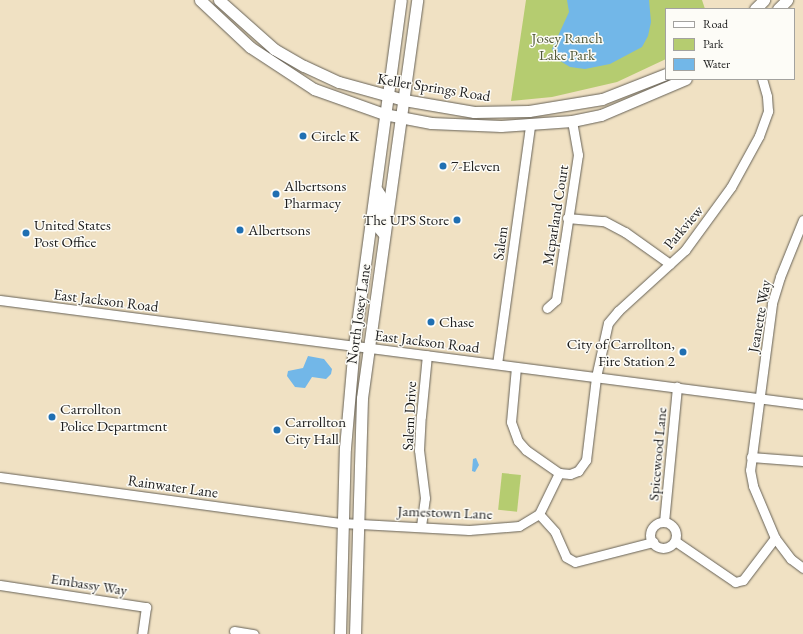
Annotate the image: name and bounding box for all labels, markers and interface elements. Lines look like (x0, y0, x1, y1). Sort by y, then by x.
legend (665, 8, 795, 80)
text: Road (703, 16, 728, 32)
park label: Josey Ranch Lake Park (531, 28, 603, 63)
text: Park (703, 36, 723, 52)
text: Water (703, 56, 730, 72)
street label: Keller Springs Road (376, 69, 492, 105)
place label: Circle K (311, 127, 359, 145)
marker: Circle K (298, 131, 308, 141)
place label: 7-Eleven (451, 157, 500, 175)
marker: 7-Eleven (438, 161, 448, 171)
street label: Mcparland Court (538, 164, 572, 266)
place label: Albertsons Pharmacy (284, 176, 346, 211)
marker: Albertsons Pharmacy (271, 189, 281, 199)
street label: Parkview (659, 201, 707, 253)
place label: The UPS Store (363, 211, 449, 229)
place label: United States Post Office (34, 215, 111, 250)
marker: The UPS Store (452, 215, 462, 225)
place label: Albertsons (248, 221, 310, 239)
marker: Albertsons (235, 225, 245, 235)
street label: Salem (489, 225, 511, 261)
marker: United States Post Office (21, 228, 31, 238)
street label: North Josey Lane (342, 263, 374, 365)
street label: Jeanette Way (744, 278, 774, 354)
street label: East Jackson Road (53, 285, 159, 315)
place label: Chase (439, 313, 474, 331)
marker: Chase (426, 317, 436, 327)
street label: East Jackson Road (374, 326, 480, 356)
place label: City of Carrollton, Fire Station 2 (567, 334, 675, 369)
marker: City of Carrollton, Fire Station 2 (678, 347, 688, 357)
street label: Salem Drive (398, 381, 420, 451)
place label: Carrollton Police Department (60, 399, 167, 434)
street label: Spicewood Lane (644, 406, 670, 502)
marker: Carrollton Police Department (47, 412, 57, 422)
place label: Carrollton City Hall (285, 412, 346, 447)
marker: Carrollton City Hall (272, 425, 282, 435)
street label: Rainwater Lane (127, 471, 219, 501)
street label: Jamestown Lane (397, 501, 493, 523)
street label: Embassy Way (49, 569, 129, 599)

